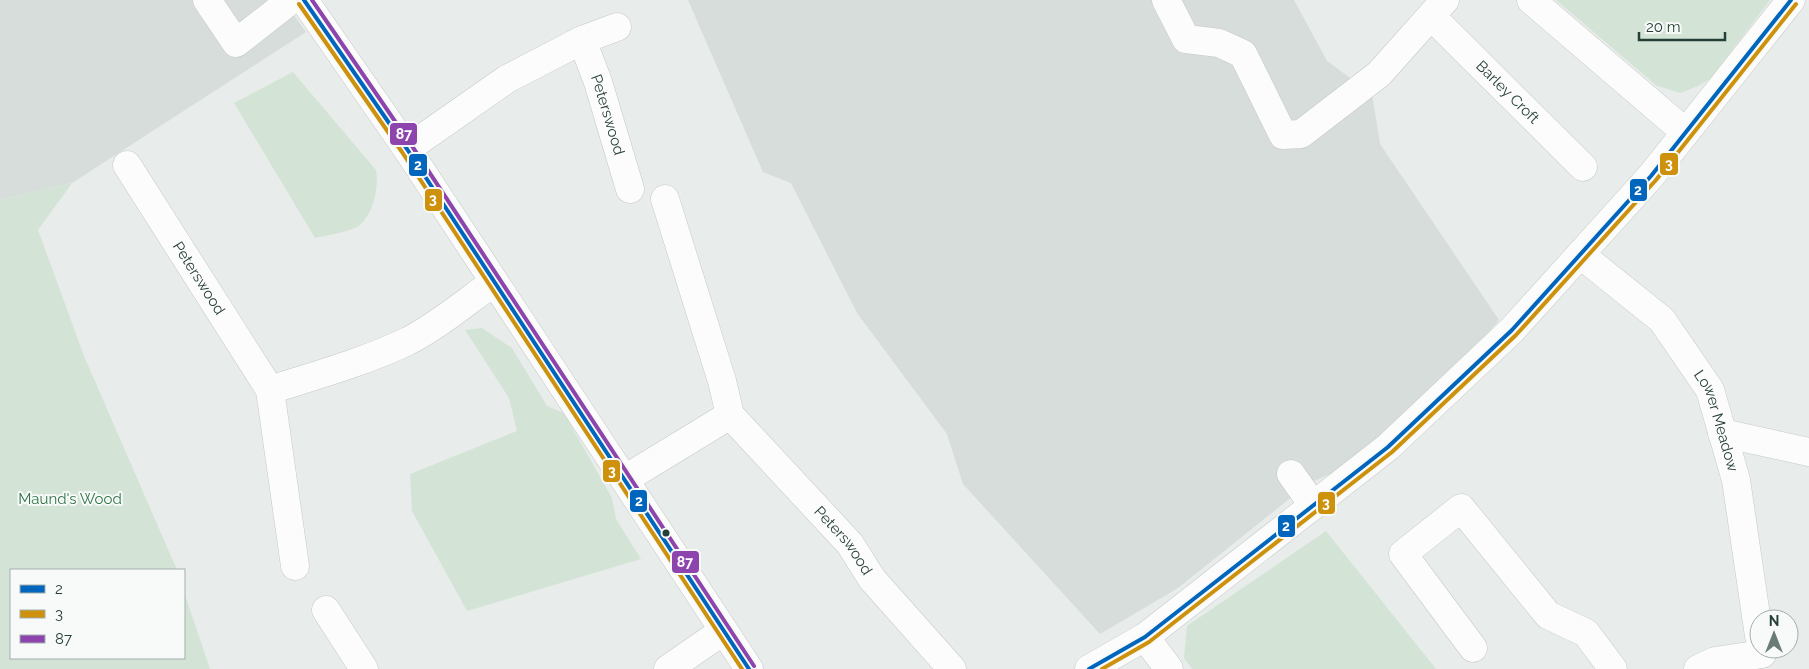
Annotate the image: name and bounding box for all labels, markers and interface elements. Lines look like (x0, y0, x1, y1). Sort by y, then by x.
scale bar (1639, 10, 1725, 42)
text: 20 m (1646, 18, 1681, 36)
street label: Barley Croft (1472, 57, 1543, 127)
street label: Peterswood (587, 72, 628, 157)
line badge: 87 (389, 122, 418, 146)
text: 87 (396, 126, 412, 142)
line badge: 3 (1659, 152, 1679, 176)
line badge: 2 (408, 153, 428, 177)
text: 3 (1665, 156, 1673, 172)
text: 2 (414, 157, 422, 173)
line badge: 2 (1629, 178, 1648, 202)
text: 2 (1634, 182, 1642, 198)
line badge: 3 (424, 188, 443, 212)
text: 3 (429, 191, 437, 207)
street label: Peterswood (169, 238, 229, 318)
street label: Lower Meadow (1690, 367, 1742, 474)
line badge: 3 (602, 459, 621, 483)
text: 3 (608, 463, 616, 479)
line badge: 2 (629, 489, 648, 513)
park label: Maund's Wood (18, 490, 122, 508)
line badge: 3 (1317, 491, 1336, 515)
text: 2 (635, 493, 643, 509)
text: 3 (1322, 495, 1330, 511)
street label: Peterswood (810, 502, 876, 578)
line badge: 2 (1277, 514, 1296, 538)
text: 2 (1282, 518, 1290, 534)
unlabelled marker (661, 528, 671, 538)
line badge: 87 (671, 550, 700, 574)
text: 87 (677, 554, 693, 570)
legend (10, 569, 185, 659)
text: 2 (55, 580, 63, 598)
text: 3 (55, 605, 63, 623)
north arrow (1749, 609, 1799, 659)
text: N (1769, 613, 1779, 629)
text: 87 (55, 630, 72, 648)

